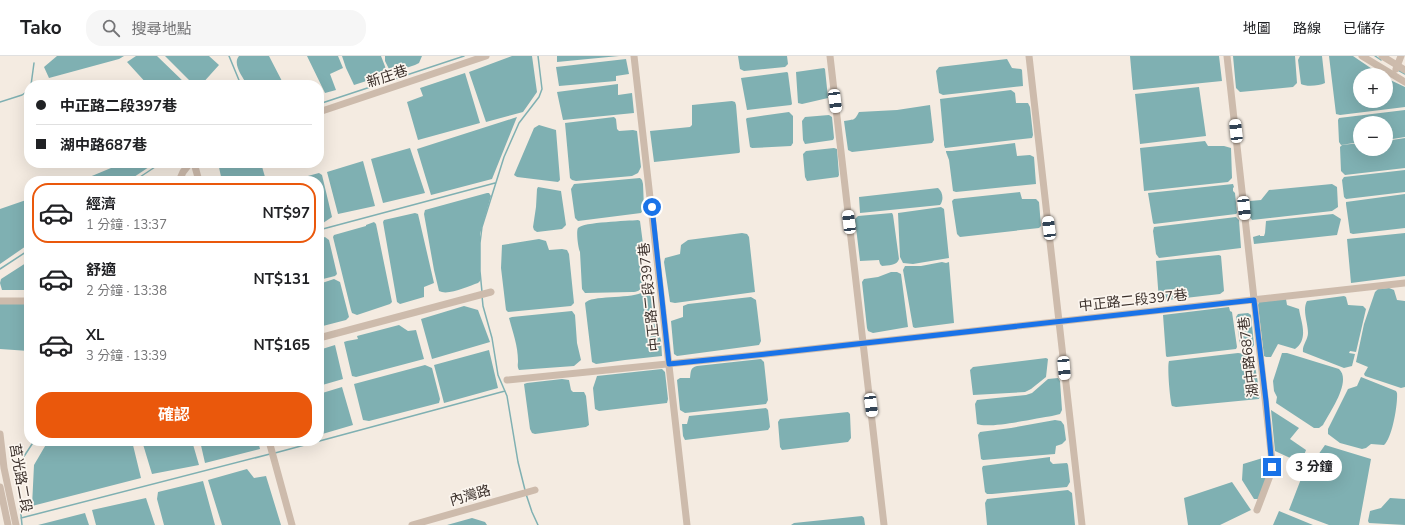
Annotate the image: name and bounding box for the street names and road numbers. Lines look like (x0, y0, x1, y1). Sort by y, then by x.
street label: 新庄巷 (364, 61, 410, 92)
street label: 中正路二段397巷 (634, 242, 665, 352)
street label: 中正路二段397巷 (1078, 285, 1188, 316)
street label: 湖中路687巷 (1234, 315, 1263, 398)
street label: 莒光路二段 (5, 442, 36, 514)
street label: 內灣路 (447, 481, 493, 510)

